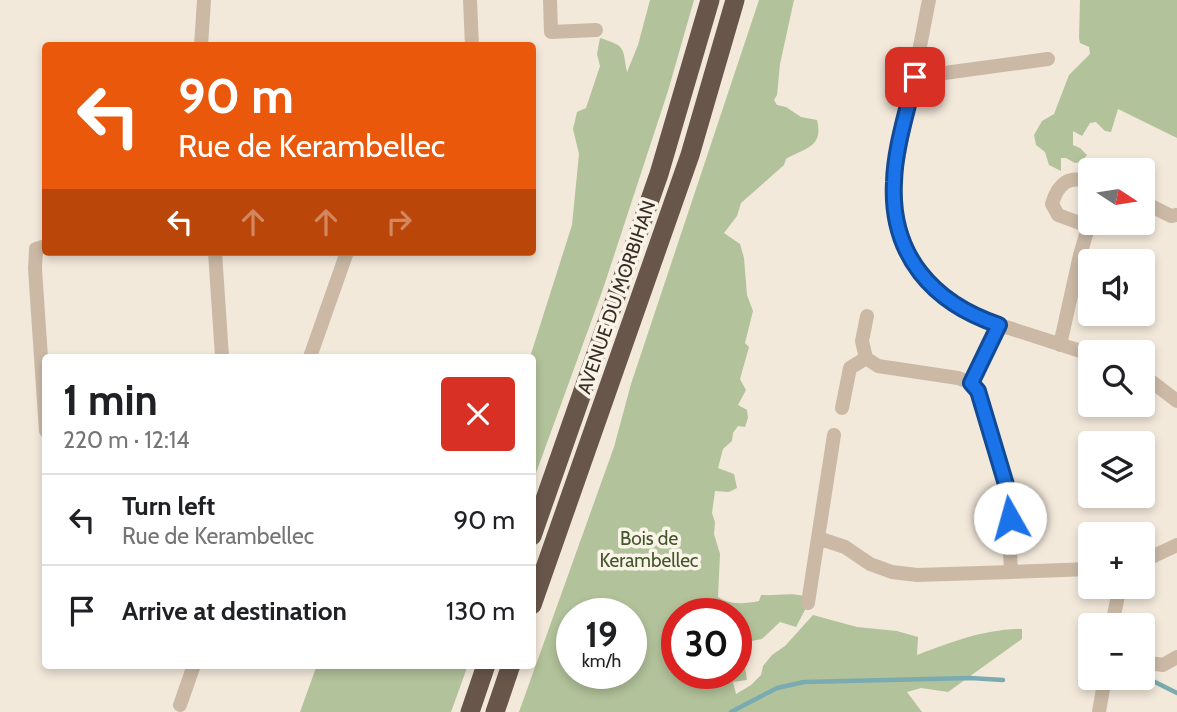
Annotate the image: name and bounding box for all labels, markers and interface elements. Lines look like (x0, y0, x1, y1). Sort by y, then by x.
pin (885, 47, 945, 107)
icon: arrive (896, 58, 934, 96)
text: 90 m (178, 66, 294, 125)
icon: left (63, 70, 154, 161)
text: Rue de Kerambellec (178, 126, 445, 165)
north arrow (1078, 158, 1155, 234)
map controls (1078, 158, 1155, 690)
street label: AVENUE DU MORBIHAN (573, 198, 660, 397)
icon: left (161, 203, 199, 241)
icon: ahead (234, 203, 272, 241)
icon: ahead (307, 203, 345, 241)
icon: right (380, 203, 418, 241)
button: sound (1078, 249, 1155, 326)
button: search (1078, 340, 1155, 417)
text: 1 min (63, 374, 158, 426)
button: close (441, 377, 515, 451)
text: 220 m · 12:14 (63, 426, 189, 454)
button: layers (1078, 431, 1155, 508)
position arrow (973, 481, 1047, 555)
text: Turn left (122, 490, 215, 522)
icon: left (63, 501, 101, 539)
text: 90 m (453, 504, 515, 536)
text: Rue de Kerambellec (122, 522, 314, 550)
button: + (1078, 522, 1155, 599)
park label: Bois de Kerambellec (600, 527, 699, 572)
icon: arrive (63, 592, 101, 630)
text: Arrive at destination (122, 595, 347, 627)
text: 130 m (446, 595, 515, 627)
speed limit sign: 30 (661, 598, 752, 689)
text: 19 (585, 613, 618, 656)
button: − (1078, 613, 1155, 690)
text: km/h (582, 650, 621, 672)

